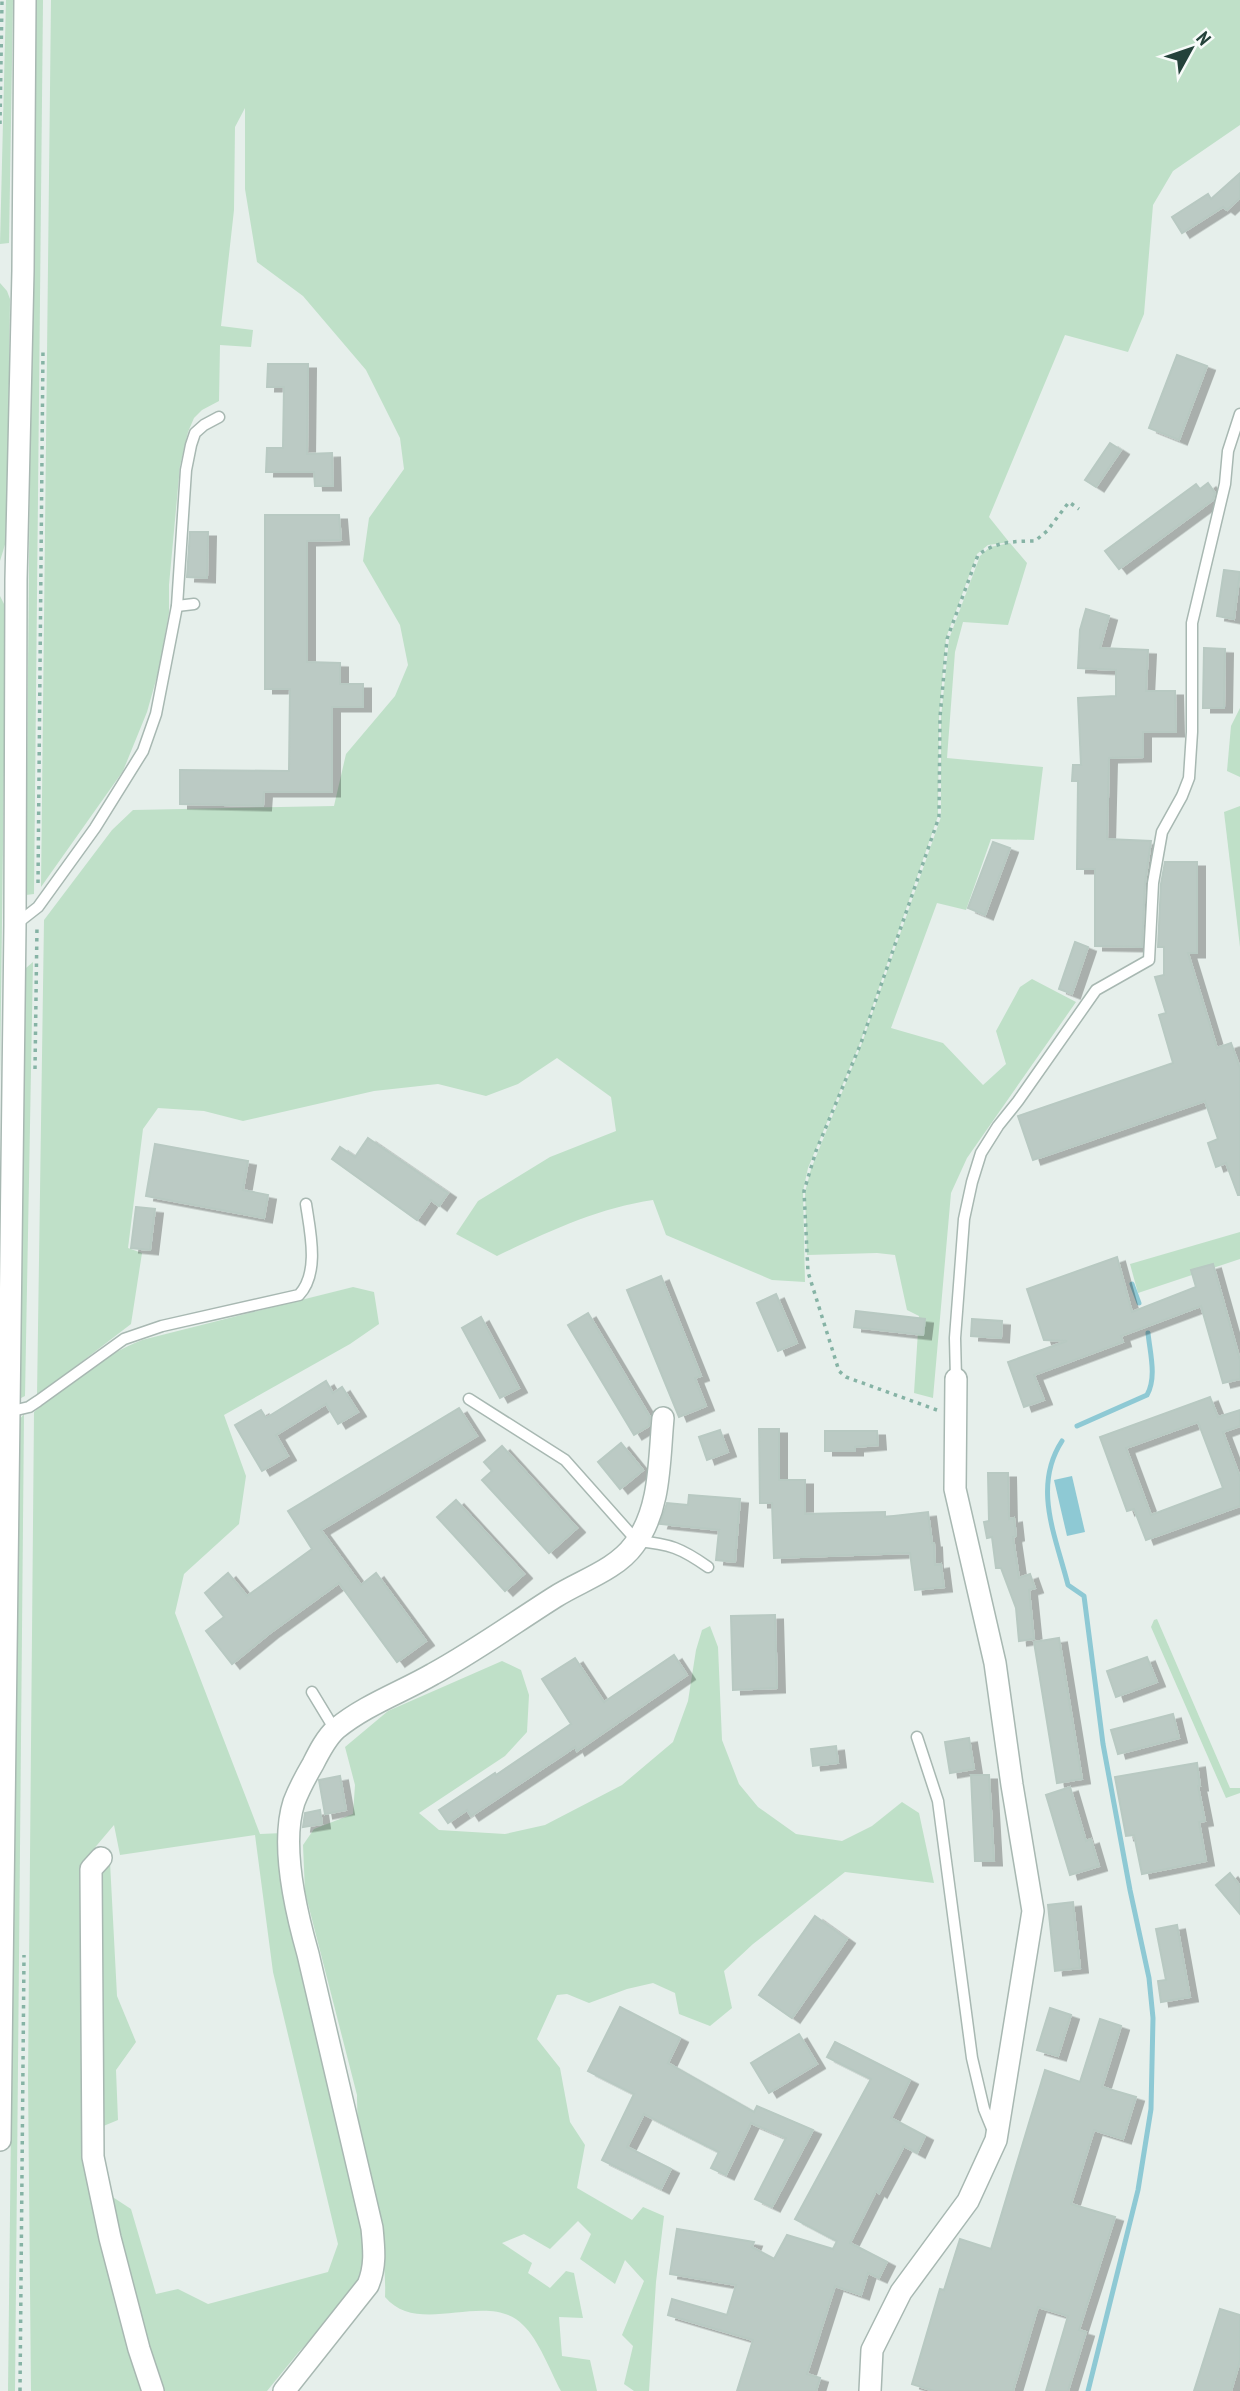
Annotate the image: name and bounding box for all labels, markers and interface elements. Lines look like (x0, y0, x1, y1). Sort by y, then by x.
north arrow (1156, 14, 1226, 84)
text: N (1192, 26, 1217, 50)

